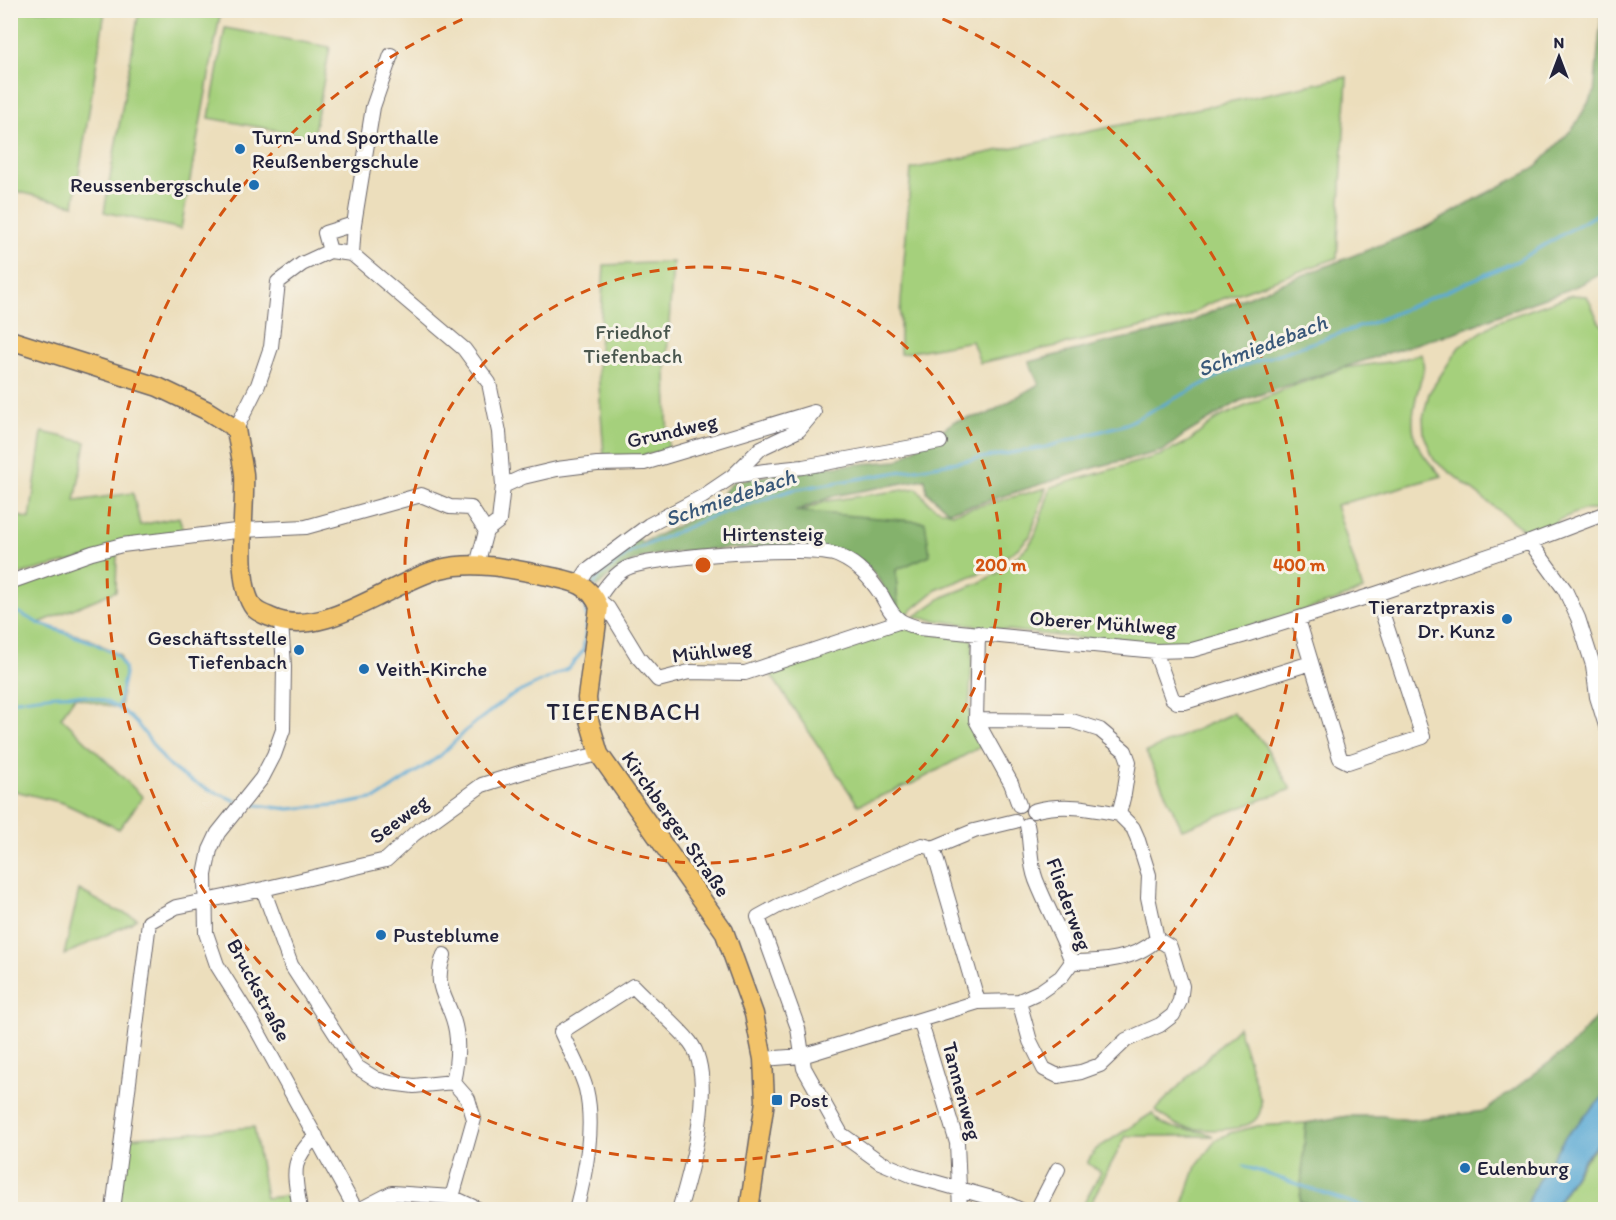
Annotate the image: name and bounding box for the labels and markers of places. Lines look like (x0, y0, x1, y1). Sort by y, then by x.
place label: Turn- und Sporthalle Reußenbergschule (252, 124, 439, 173)
marker: Turn- und Sporthalle Reußenbergschule (233, 142, 247, 156)
place label: Reussenbergschule (70, 172, 242, 197)
marker: Reussenbergschule (247, 178, 261, 192)
centre of rings (693, 555, 713, 575)
place label: Tierarztpraxis Dr. Kunz (1368, 594, 1495, 643)
marker: Tierarztpraxis Dr. Kunz (1500, 612, 1514, 626)
place label: Geschäftsstelle Tiefenbach (148, 625, 287, 674)
marker: Geschäftsstelle Tiefenbach (292, 643, 306, 657)
place label: Veith-Kirche (376, 656, 487, 681)
marker: Veith-Kirche (357, 662, 371, 676)
place label: Pusteblume (393, 922, 499, 947)
marker: Pusteblume (374, 928, 388, 942)
place label: Post (789, 1087, 828, 1112)
marker: Post (770, 1093, 784, 1107)
place label: Eulenburg (1477, 1155, 1569, 1180)
marker: Eulenburg (1458, 1161, 1472, 1175)

